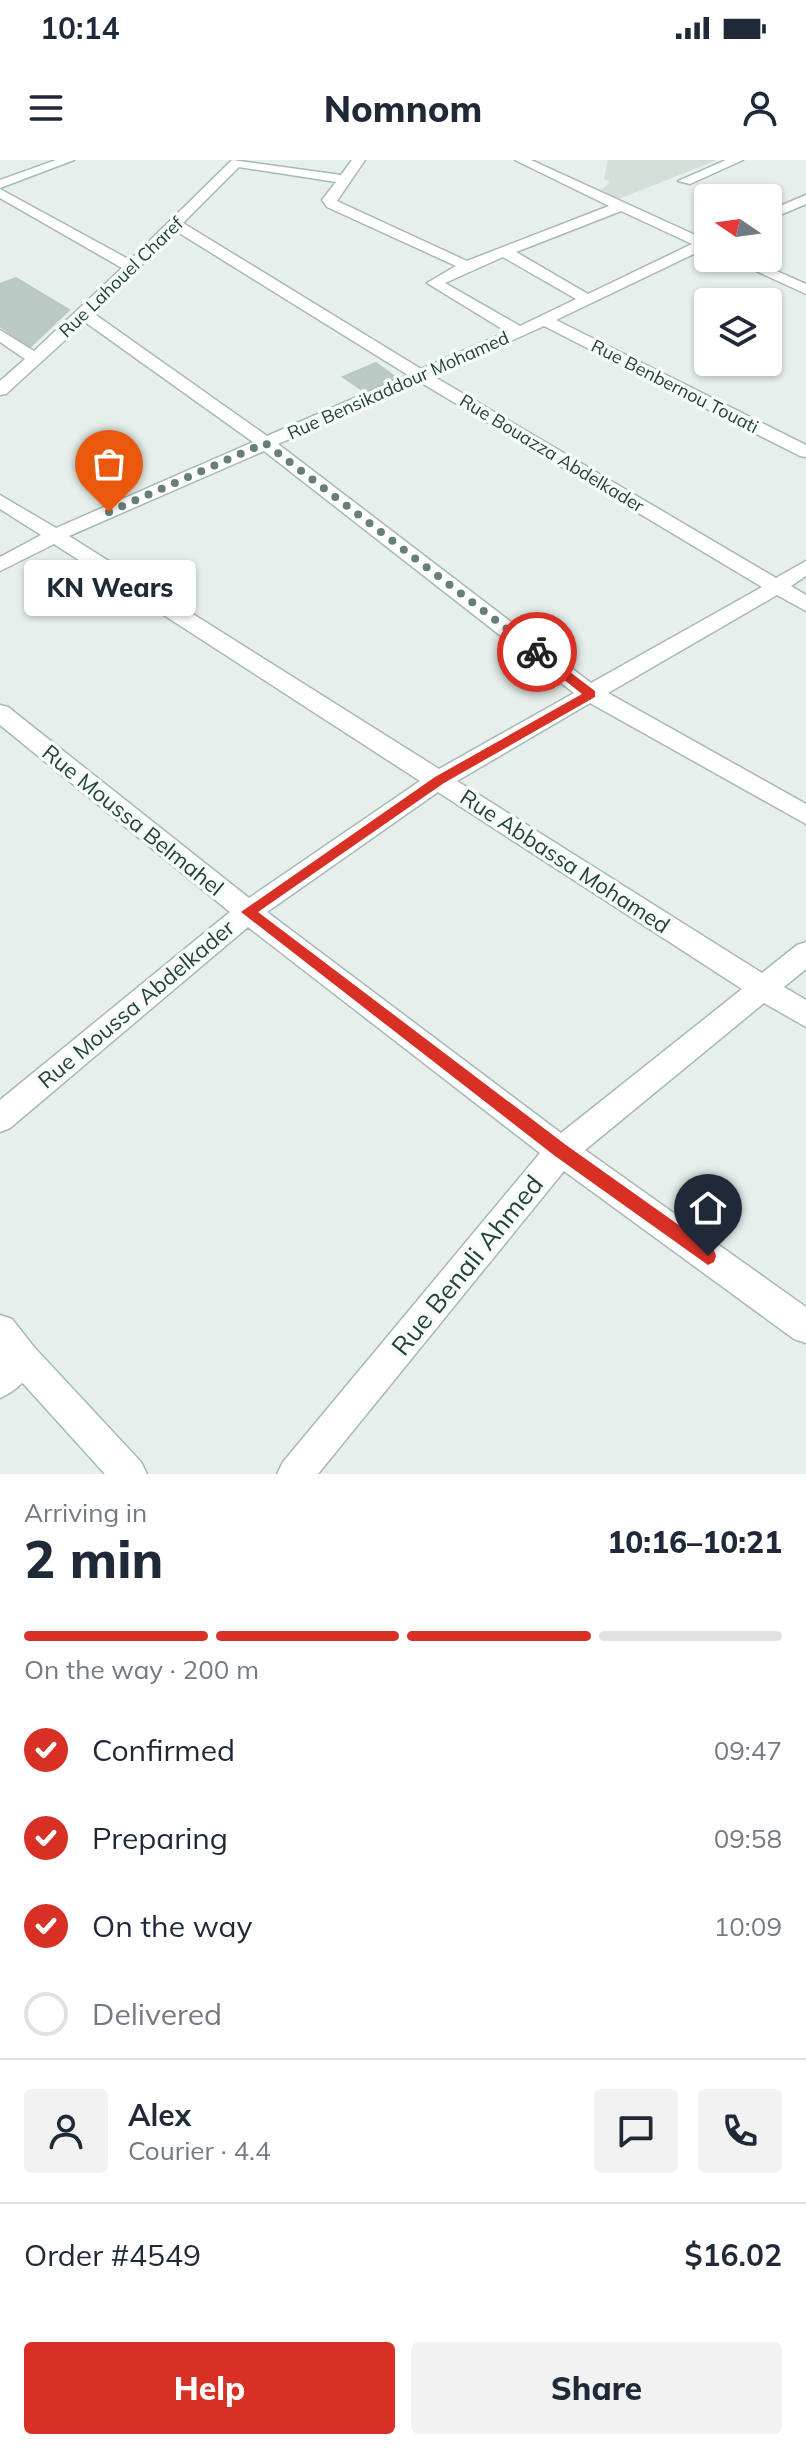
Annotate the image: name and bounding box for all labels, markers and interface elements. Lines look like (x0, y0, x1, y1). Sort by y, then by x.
text: 10:14 (40, 9, 119, 47)
icon: menu (24, 86, 68, 130)
text: Nomnom (324, 86, 482, 131)
icon: person (738, 86, 782, 130)
north arrow (694, 184, 782, 272)
map controls (694, 184, 782, 376)
street label: Rue Lahouel Charef (54, 211, 189, 342)
button: layers (694, 288, 782, 376)
street label: Rue Bensikaddour Mohamed (284, 326, 512, 444)
street label: Rue Benbernou Touati (588, 334, 762, 438)
street label: Rue Bouazza Abdelkader (456, 389, 649, 517)
pin (75, 430, 143, 512)
icon: bag (87, 442, 131, 486)
callout: KN Wears (23, 560, 195, 616)
text: KN Wears (47, 571, 173, 604)
courier (497, 612, 577, 692)
icon: bike (515, 630, 559, 674)
street label: Rue Moussa Belmahel (37, 738, 229, 902)
street label: Rue Abbassa Mohamed (455, 783, 675, 939)
street label: Rue Moussa Abdelkader (32, 914, 240, 1094)
street label: Rue Benali Ahmed (384, 1168, 550, 1362)
pin (674, 1174, 742, 1256)
icon: home (686, 1186, 730, 1230)
text: Arriving in (24, 1496, 147, 1529)
text: 10:16–10:21 (607, 1523, 782, 1561)
text: 2 min (24, 1526, 163, 1591)
text: On the way · 200 m (24, 1653, 259, 1686)
icon: check (24, 1728, 68, 1772)
text: Confirmed (92, 1731, 235, 1769)
text: 09:47 (714, 1734, 782, 1767)
icon: check (24, 1816, 68, 1860)
text: Preparing (92, 1819, 228, 1857)
text: 09:58 (714, 1822, 782, 1855)
icon: check (24, 1904, 68, 1948)
text: On the way (92, 1907, 252, 1945)
text: 10:09 (714, 1910, 782, 1943)
text: Delivered (92, 1995, 222, 2033)
button: person (24, 2089, 108, 2173)
button: chat (594, 2089, 678, 2173)
button: phone (698, 2089, 782, 2173)
text: Alex (128, 2096, 191, 2134)
text: Courier · 4.4 (128, 2134, 271, 2167)
text: Order #4549 (24, 2236, 201, 2274)
text: $16.02 (685, 2236, 782, 2274)
button: Help (24, 2342, 395, 2434)
button: Share (411, 2342, 782, 2434)

